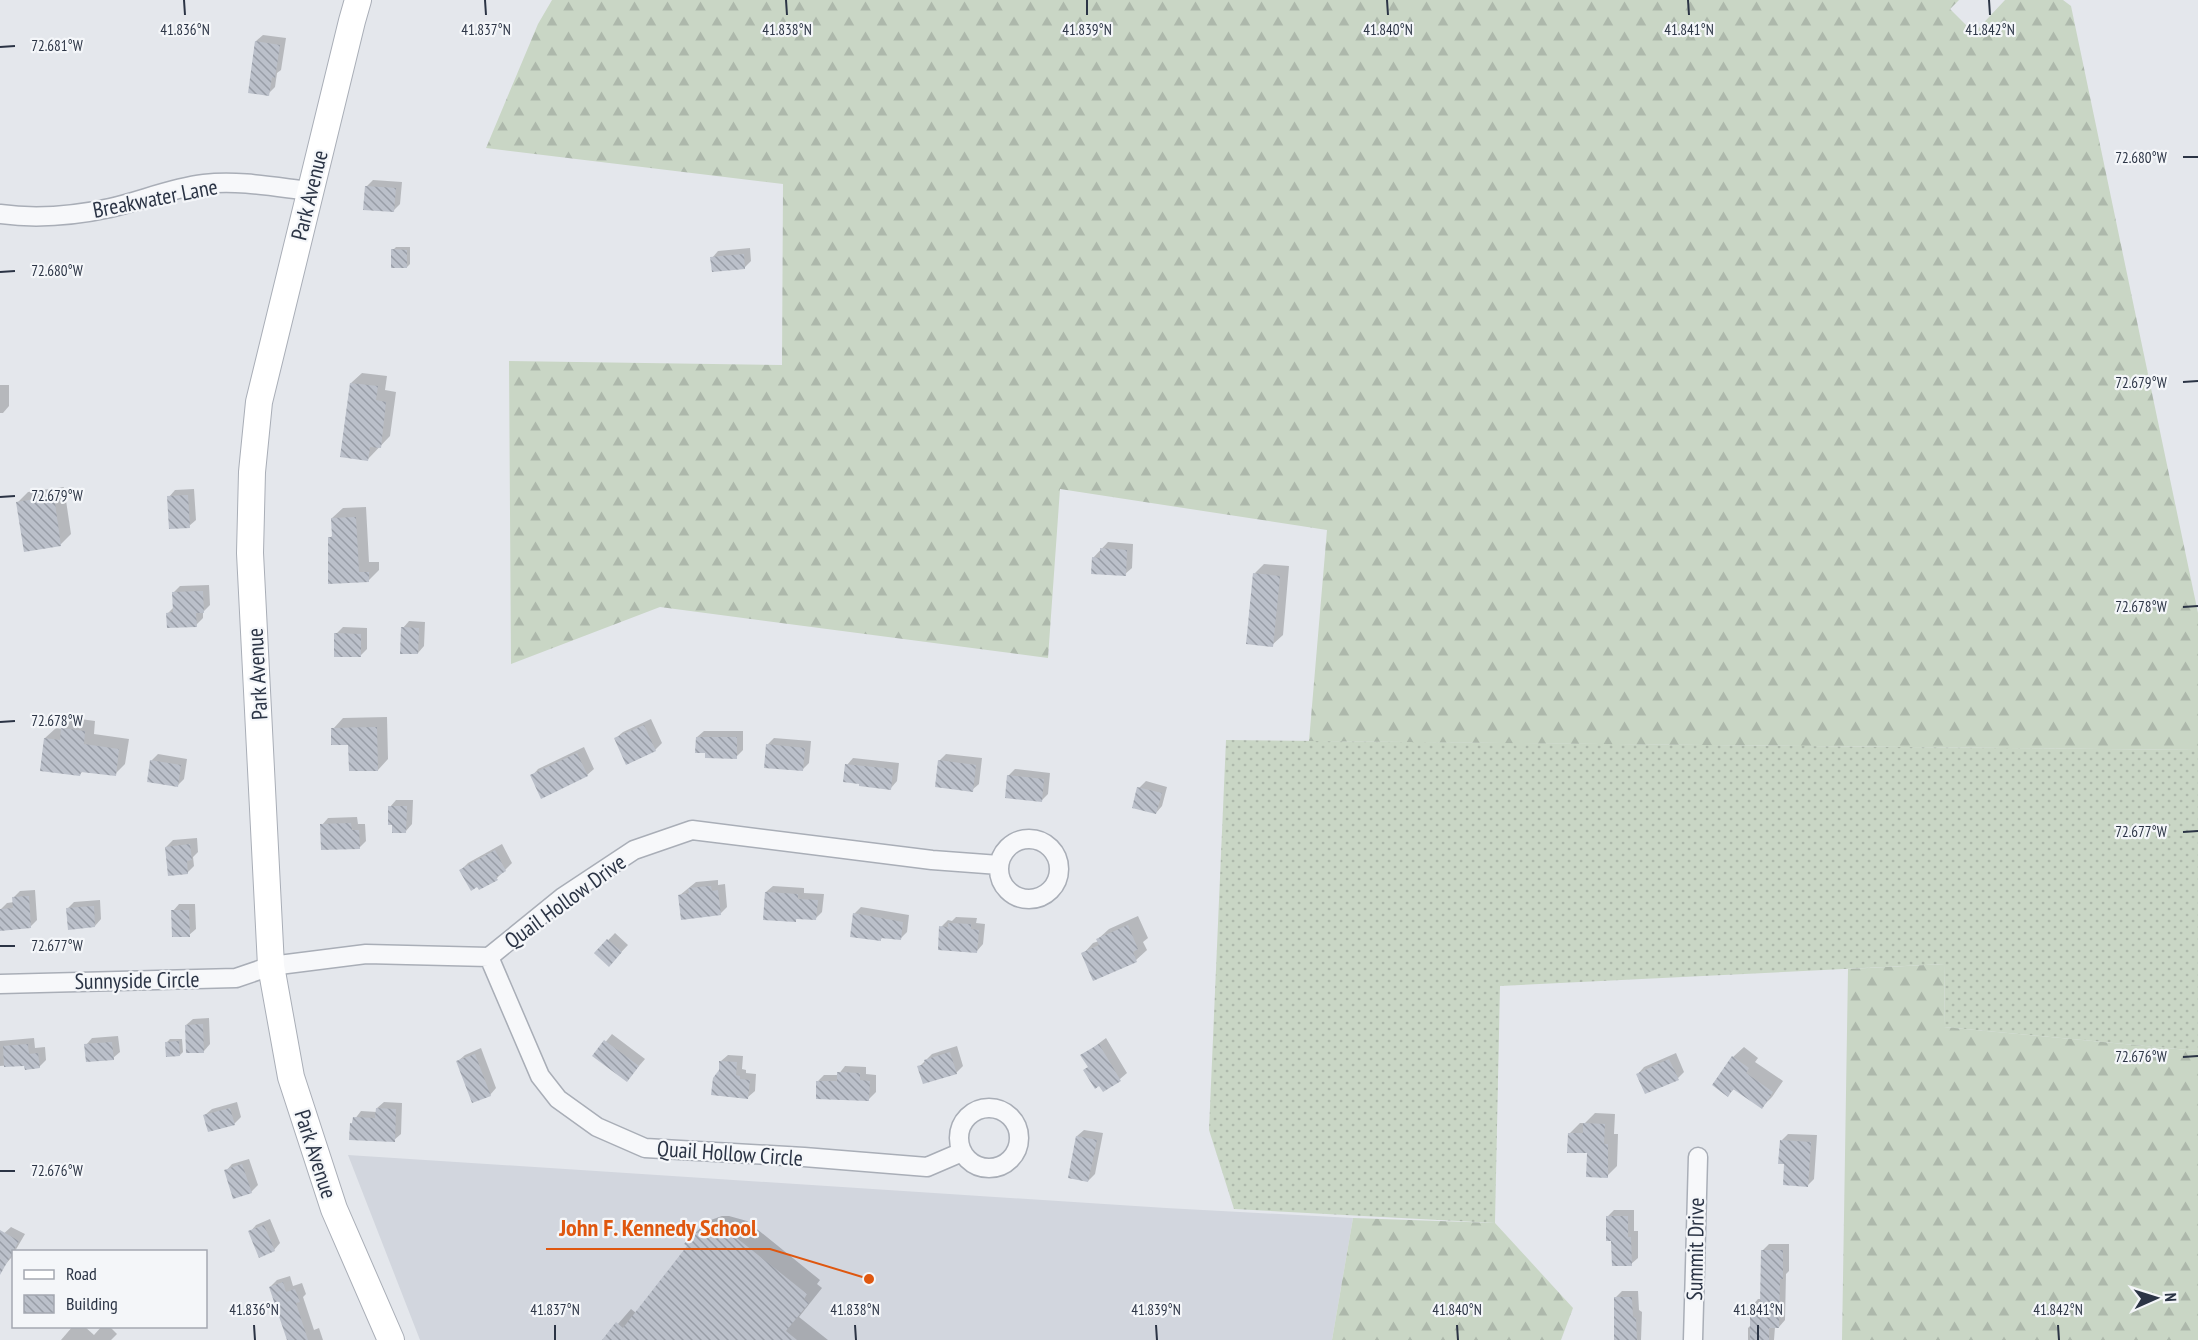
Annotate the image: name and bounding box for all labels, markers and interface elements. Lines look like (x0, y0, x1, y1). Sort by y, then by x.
text: 41.836°N (160, 20, 210, 39)
text: 41.837°N (461, 20, 511, 39)
text: 41.838°N (762, 20, 812, 39)
text: 41.839°N (1062, 20, 1112, 39)
text: 41.840°N (1363, 20, 1413, 39)
text: 41.841°N (1664, 20, 1714, 39)
text: 41.842°N (1965, 20, 2015, 39)
text: 72.681°W (31, 36, 83, 55)
street label: Park Avenue (284, 147, 334, 243)
text: 72.680°W (2115, 148, 2167, 167)
street label: Breakwater Lane (90, 172, 220, 224)
text: 72.680°W (31, 261, 83, 280)
text: 72.679°W (2115, 373, 2167, 392)
text: 72.679°W (31, 486, 83, 505)
text: 72.678°W (2115, 597, 2167, 616)
street label: Park Avenue (241, 627, 273, 721)
text: 72.678°W (31, 711, 83, 730)
text: 72.677°W (2115, 822, 2167, 841)
street label: Quail Hollow Drive (499, 848, 631, 954)
text: 72.677°W (31, 936, 83, 955)
street label: Sunnyside Circle (74, 965, 200, 995)
text: 72.676°W (2115, 1047, 2167, 1066)
street label: Park Avenue (288, 1106, 344, 1202)
street label: Quail Hollow Circle (656, 1134, 804, 1172)
text: 72.676°W (31, 1161, 83, 1180)
street label: Summit Drive (1680, 1197, 1710, 1301)
callout: John F. Kennedy School (546, 1207, 770, 1249)
text: John F. Kennedy School (558, 1212, 757, 1243)
legend (12, 1250, 207, 1328)
text: Road (66, 1262, 97, 1285)
north arrow (2126, 1268, 2186, 1328)
text: Building (66, 1292, 118, 1315)
text: N (2161, 1292, 2181, 1302)
text: 41.836°N (229, 1300, 279, 1319)
text: 41.837°N (530, 1300, 580, 1319)
text: 41.838°N (830, 1300, 880, 1319)
text: 41.839°N (1131, 1300, 1181, 1319)
text: 41.840°N (1432, 1300, 1482, 1319)
text: 41.841°N (1733, 1300, 1783, 1319)
text: 41.842°N (2033, 1300, 2083, 1319)

